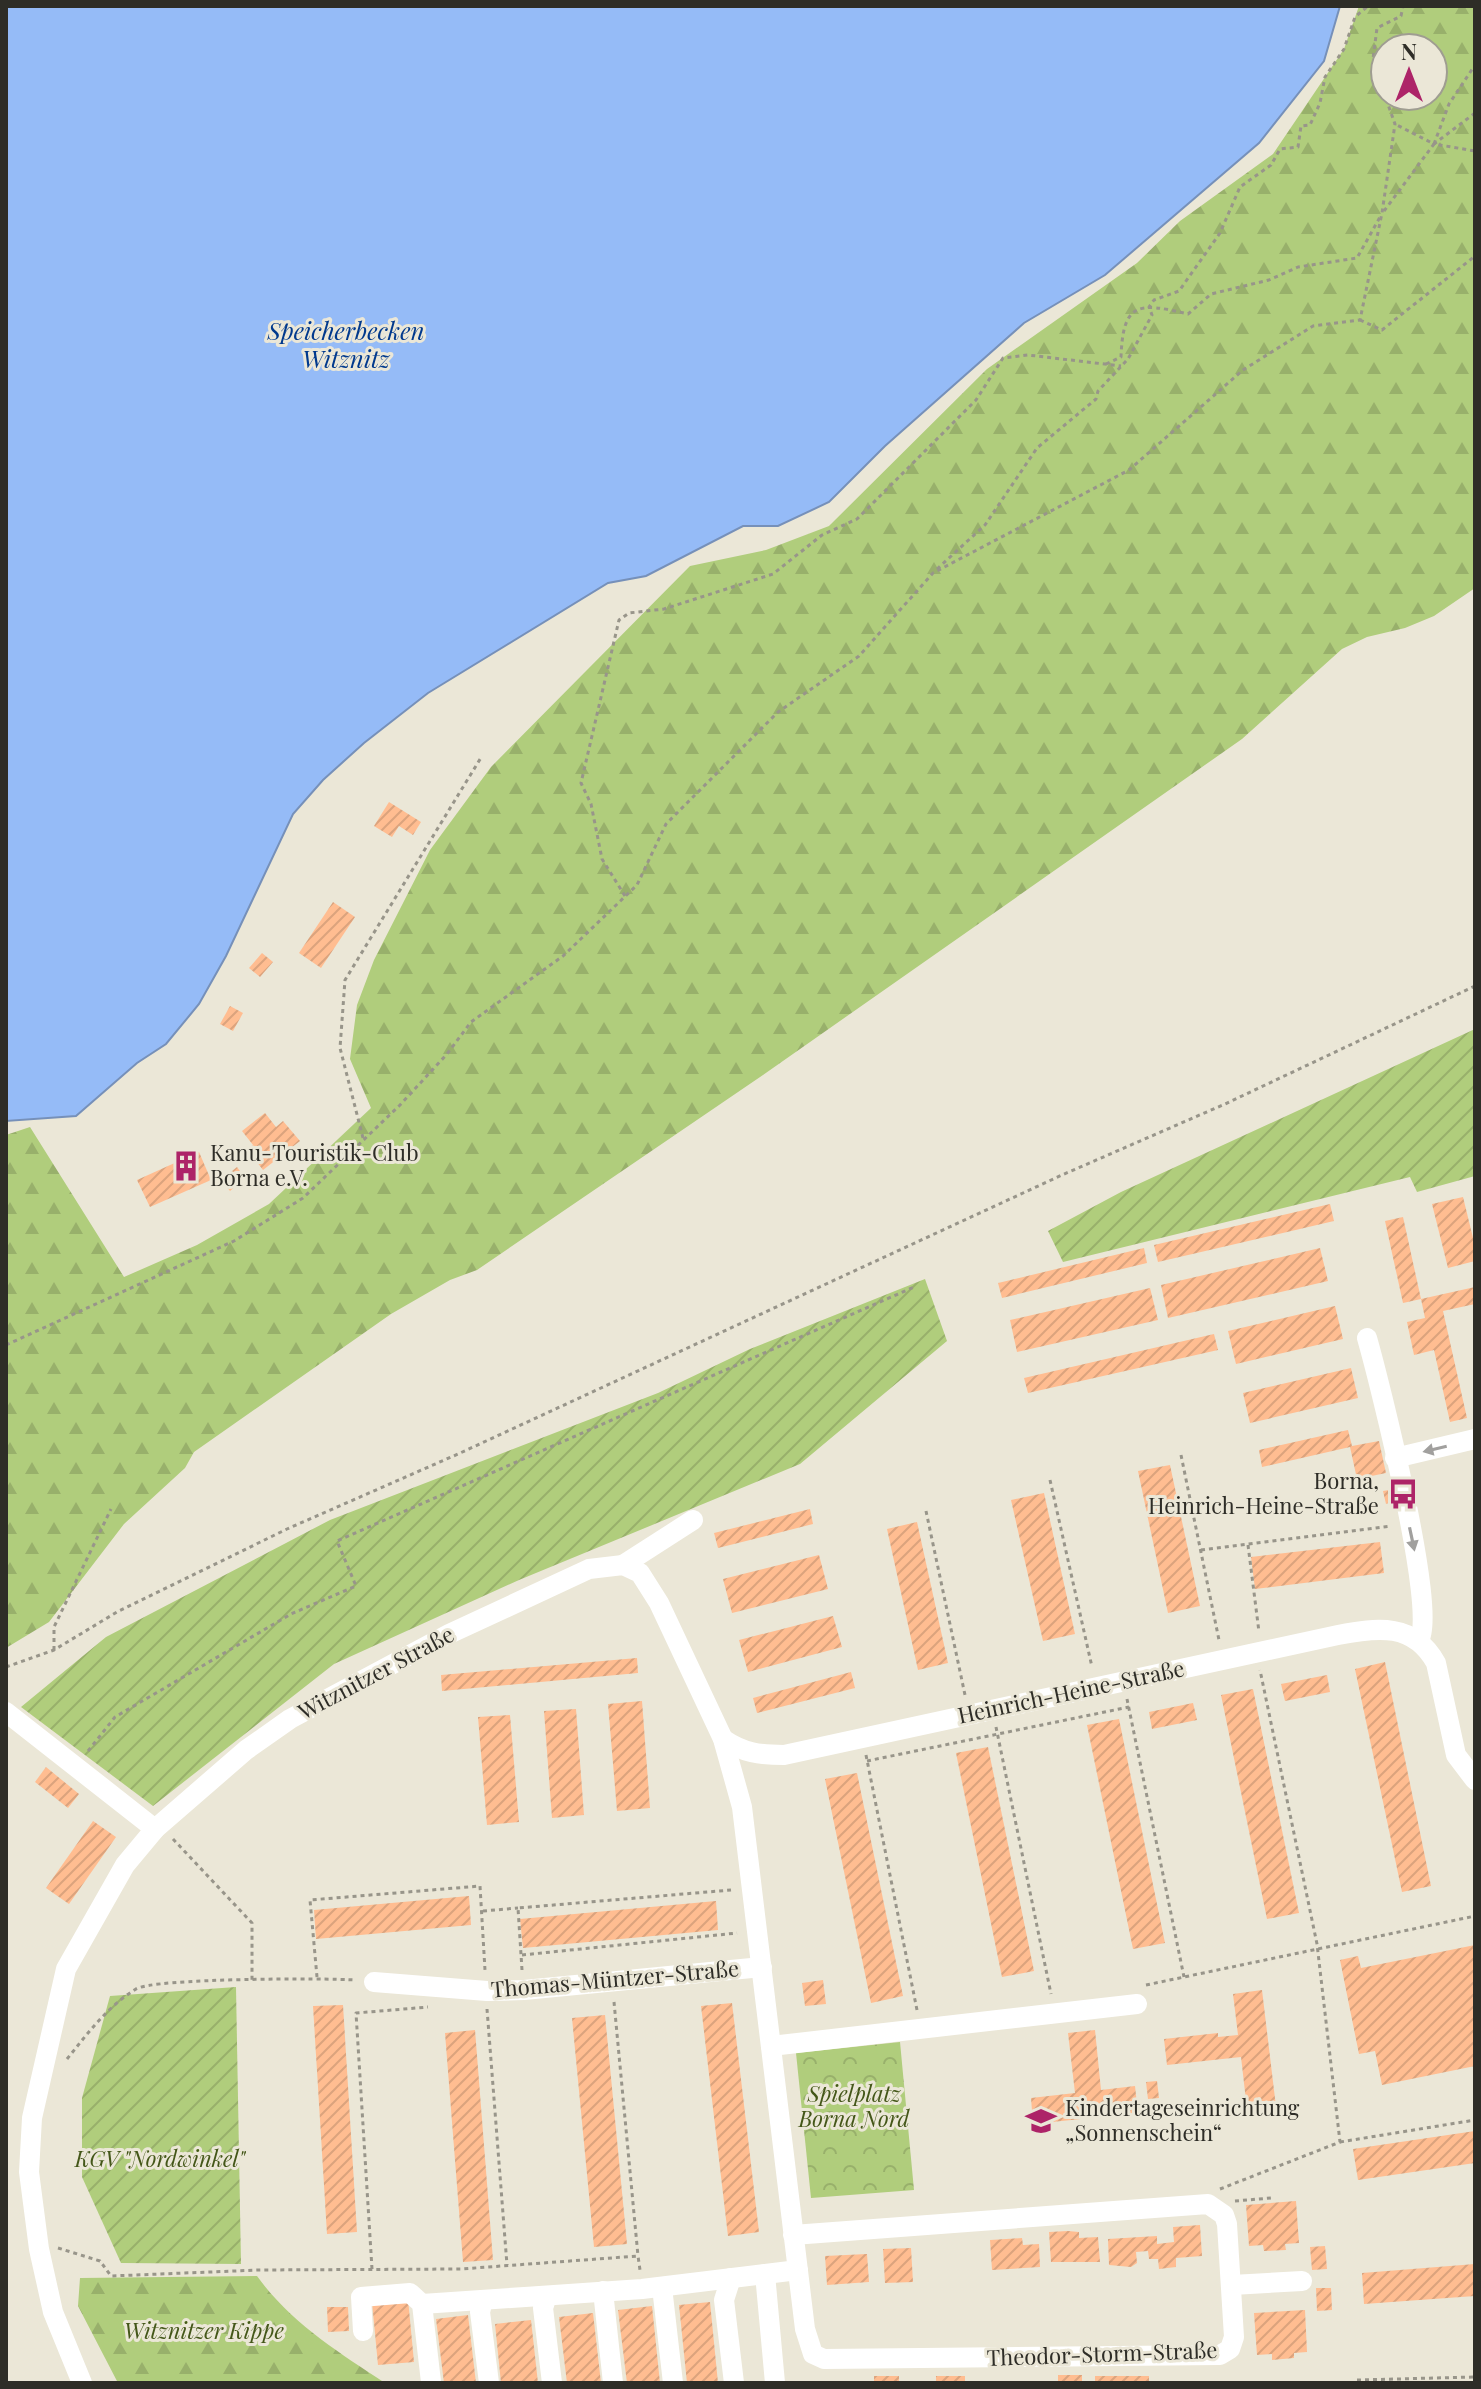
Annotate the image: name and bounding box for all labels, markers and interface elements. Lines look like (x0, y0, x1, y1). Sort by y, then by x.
north arrow (1369, 32, 1449, 112)
text: N (1401, 36, 1417, 66)
water label: Speicherbecken Witznitz (267, 314, 424, 374)
place label: Kanu-Touristik-Club Borna e.V. (210, 1137, 419, 1192)
building icon: Kanu-Touristik-Club Borna e.V. (169, 1149, 203, 1183)
one-way arrow (1422, 1443, 1447, 1456)
place label: Borna, Heinrich-Heine-Straße (1148, 1465, 1379, 1520)
bus stop icon: Borna, Heinrich-Heine-Straße (1386, 1477, 1420, 1511)
one-way arrow (1407, 1527, 1419, 1552)
street label: Witznitzer Straße (292, 1618, 459, 1726)
street label: Heinrich-Heine-Straße (955, 1652, 1187, 1730)
street label: Thomas-Müntzer-Straße (490, 1952, 740, 2004)
park label: Spielplatz Borna Nord (797, 2078, 911, 2133)
place label: Kindertageseinrichtung „Sonnenschein“ (1065, 2092, 1300, 2147)
school or university icon: Kindertageseinrichtung „Sonnenschein“ (1024, 2104, 1058, 2138)
park label: KGV "Nordwinkel" (74, 2143, 247, 2173)
park label: Witznitzer Kippe (124, 2315, 284, 2345)
street label: Theodor-Storm-Straße (986, 2334, 1218, 2372)

